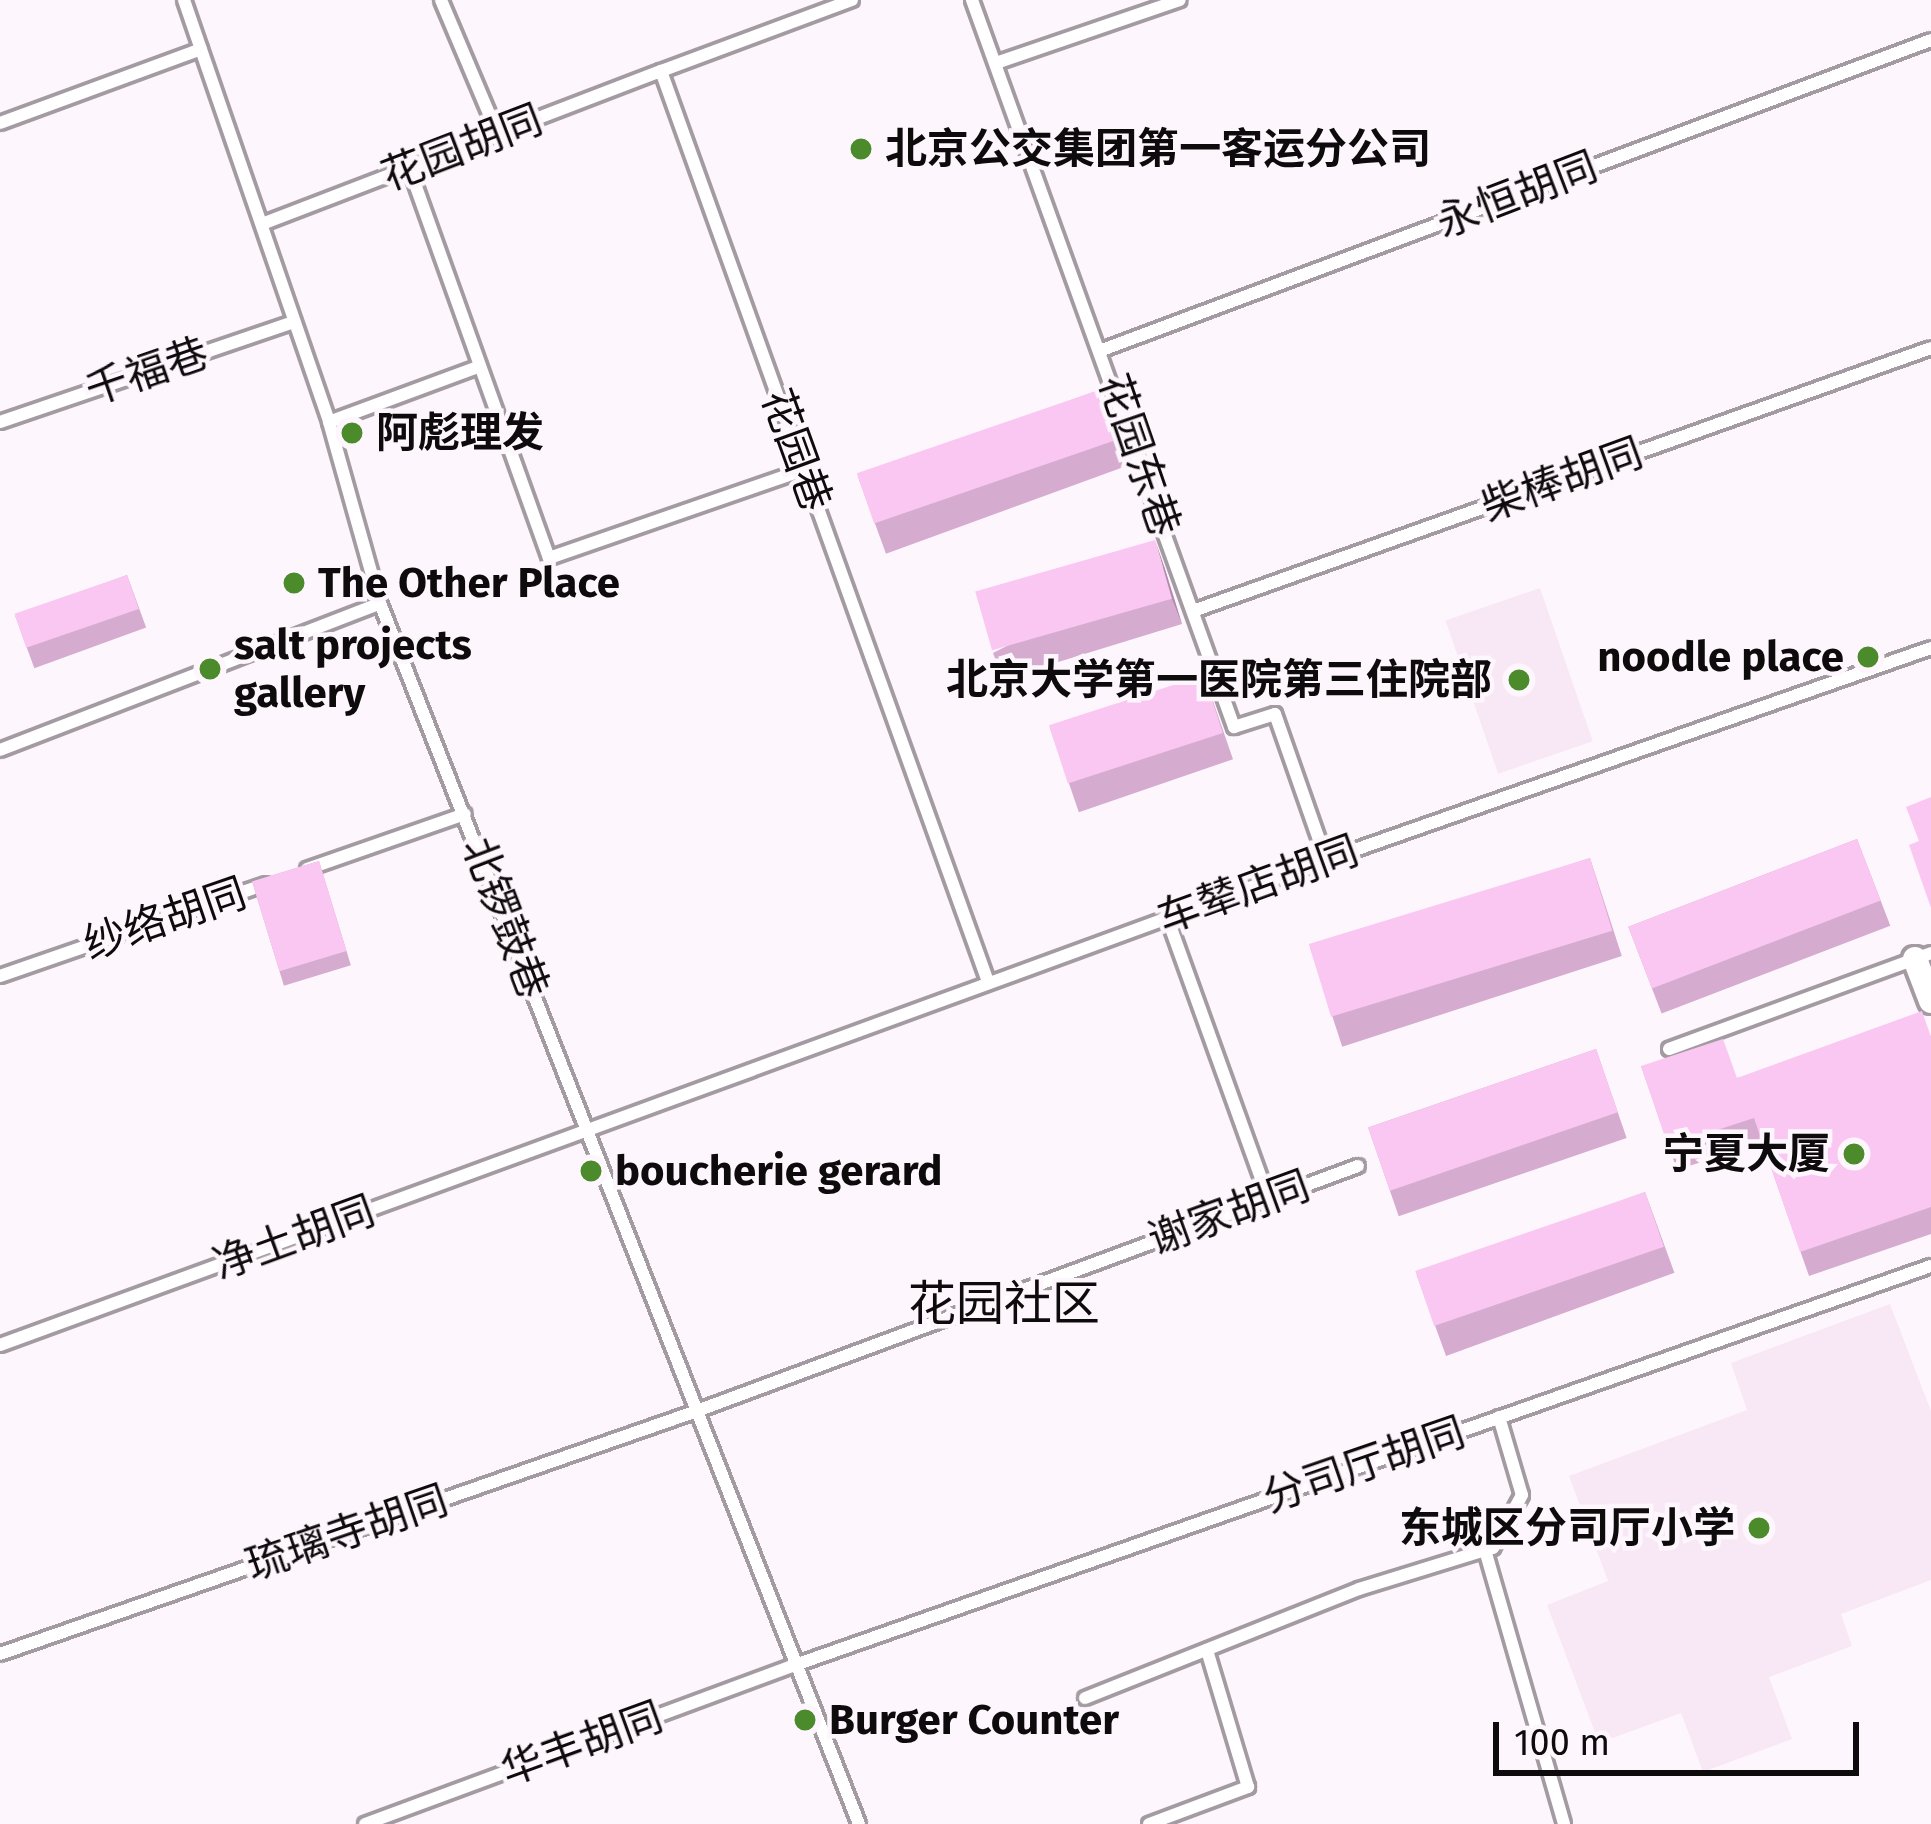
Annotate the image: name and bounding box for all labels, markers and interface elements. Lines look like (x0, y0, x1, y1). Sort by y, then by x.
street label: 花园胡同 (375, 94, 549, 202)
place label: 北京公交集团第一客运分公司 (885, 124, 1431, 174)
marker: 北京公交集团第一客运分公司 (848, 136, 874, 162)
street label: 永恒胡同 (1430, 141, 1604, 249)
street label: 千福巷 (79, 328, 215, 416)
street label: 花园东巷 (1088, 367, 1190, 543)
street label: 花园巷 (751, 382, 841, 518)
place label: 阿彪理发 (376, 408, 544, 458)
marker: 阿彪理发 (339, 420, 365, 446)
street label: 柴棒胡同 (1474, 428, 1650, 532)
place label: The Other Place (318, 558, 620, 608)
marker: The Other Place (281, 570, 307, 596)
place label: salt projects gallery (234, 620, 472, 718)
place label: noodle place (1597, 632, 1844, 682)
marker: noodle place (1855, 644, 1881, 670)
place label: 北京大学第一医院第三住院部 (946, 655, 1492, 705)
marker: salt projects gallery (197, 656, 223, 682)
marker: 北京大学第一医院第三住院部 (1503, 664, 1535, 696)
street label: 车辇店胡同 (1151, 825, 1365, 945)
street label: 北锣鼓巷 (451, 831, 559, 1005)
street label: 纱络胡同 (77, 868, 253, 970)
place label: 宁夏大厦 (1662, 1129, 1830, 1179)
marker: 宁夏大厦 (1841, 1141, 1867, 1167)
place label: boucherie gerard (615, 1146, 943, 1196)
marker: boucherie gerard (578, 1158, 604, 1184)
street label: 谢家胡同 (1141, 1161, 1317, 1265)
street label: 净土胡同 (206, 1186, 382, 1290)
district label: 花园社区 (908, 1276, 1100, 1334)
street label: 分司厅胡同 (1257, 1407, 1471, 1523)
street label: 琉璃寺胡同 (240, 1475, 454, 1591)
place label: 东城区分司厅小学 (1399, 1503, 1735, 1553)
marker: 东城区分司厅小学 (1746, 1515, 1772, 1541)
street label: 华丰胡同 (494, 1692, 670, 1796)
place label: Burger Counter (829, 1695, 1119, 1745)
scale bar (1499, 1698, 1865, 1772)
marker: Burger Counter (792, 1707, 818, 1733)
text: 100 m (1514, 1721, 1610, 1765)

